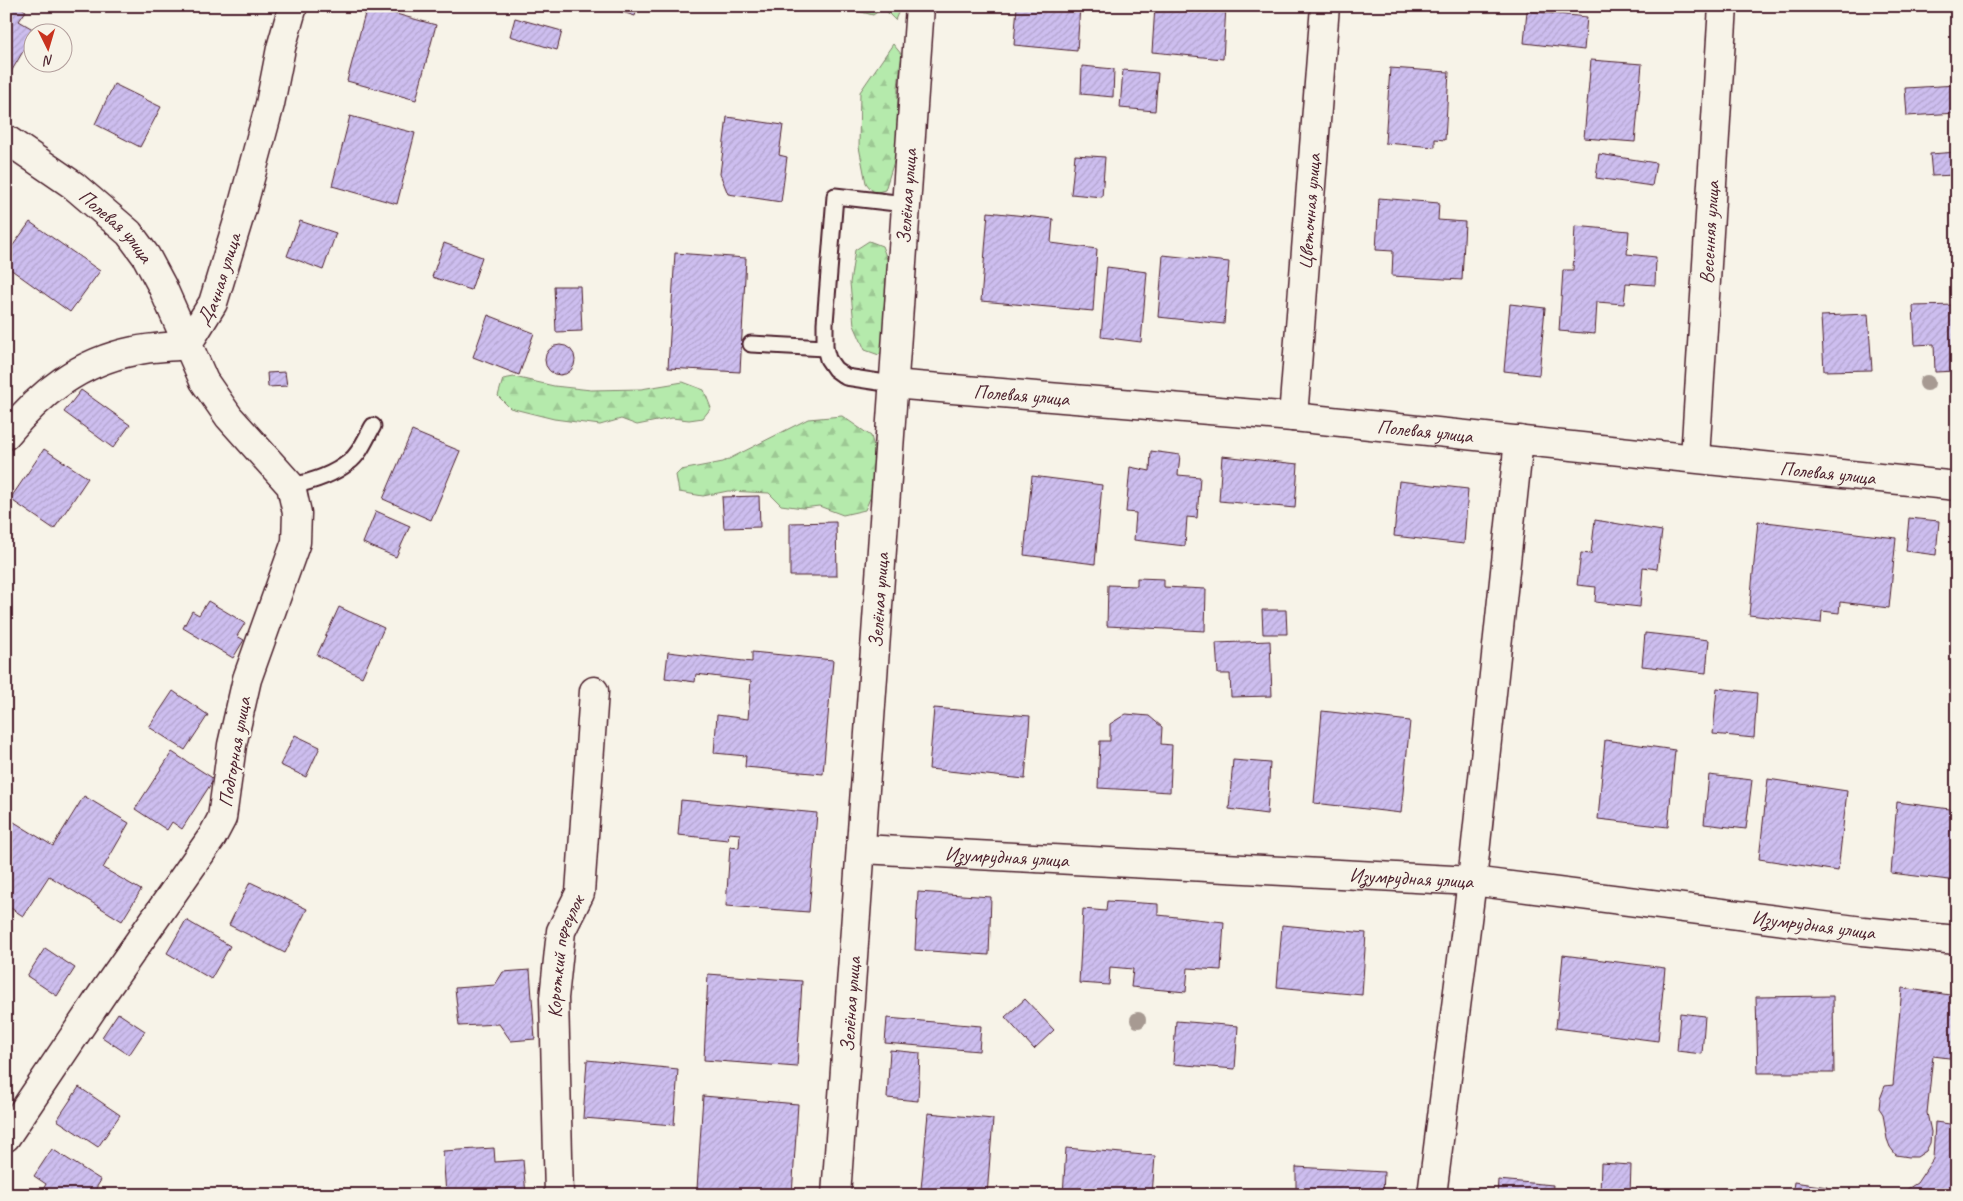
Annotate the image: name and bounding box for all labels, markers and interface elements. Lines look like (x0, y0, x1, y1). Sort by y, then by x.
north arrow (22, 22, 72, 72)
text: N (42, 52, 54, 70)
street label: Зелёная улица (891, 146, 923, 245)
street label: Цветочная улица (1293, 151, 1327, 271)
street label: Весенняя улица (1694, 179, 1725, 285)
street label: Полевая улица (73, 184, 160, 268)
street label: Дачная улица (191, 228, 247, 330)
street label: Полевая улица (973, 379, 1072, 412)
street label: Полевая улица (1376, 414, 1475, 449)
street label: Полевая улица (1779, 456, 1878, 491)
street label: Зелёная улица (863, 550, 895, 649)
street label: Подгорная улица (213, 694, 257, 809)
street label: Изумрудная улица (944, 841, 1070, 873)
street label: Изумрудная улица (1349, 863, 1475, 894)
street label: Короткий переулок (542, 890, 591, 1018)
street label: Изумрудная улица (1750, 905, 1877, 945)
street label: Зелёная улица (835, 954, 867, 1053)

